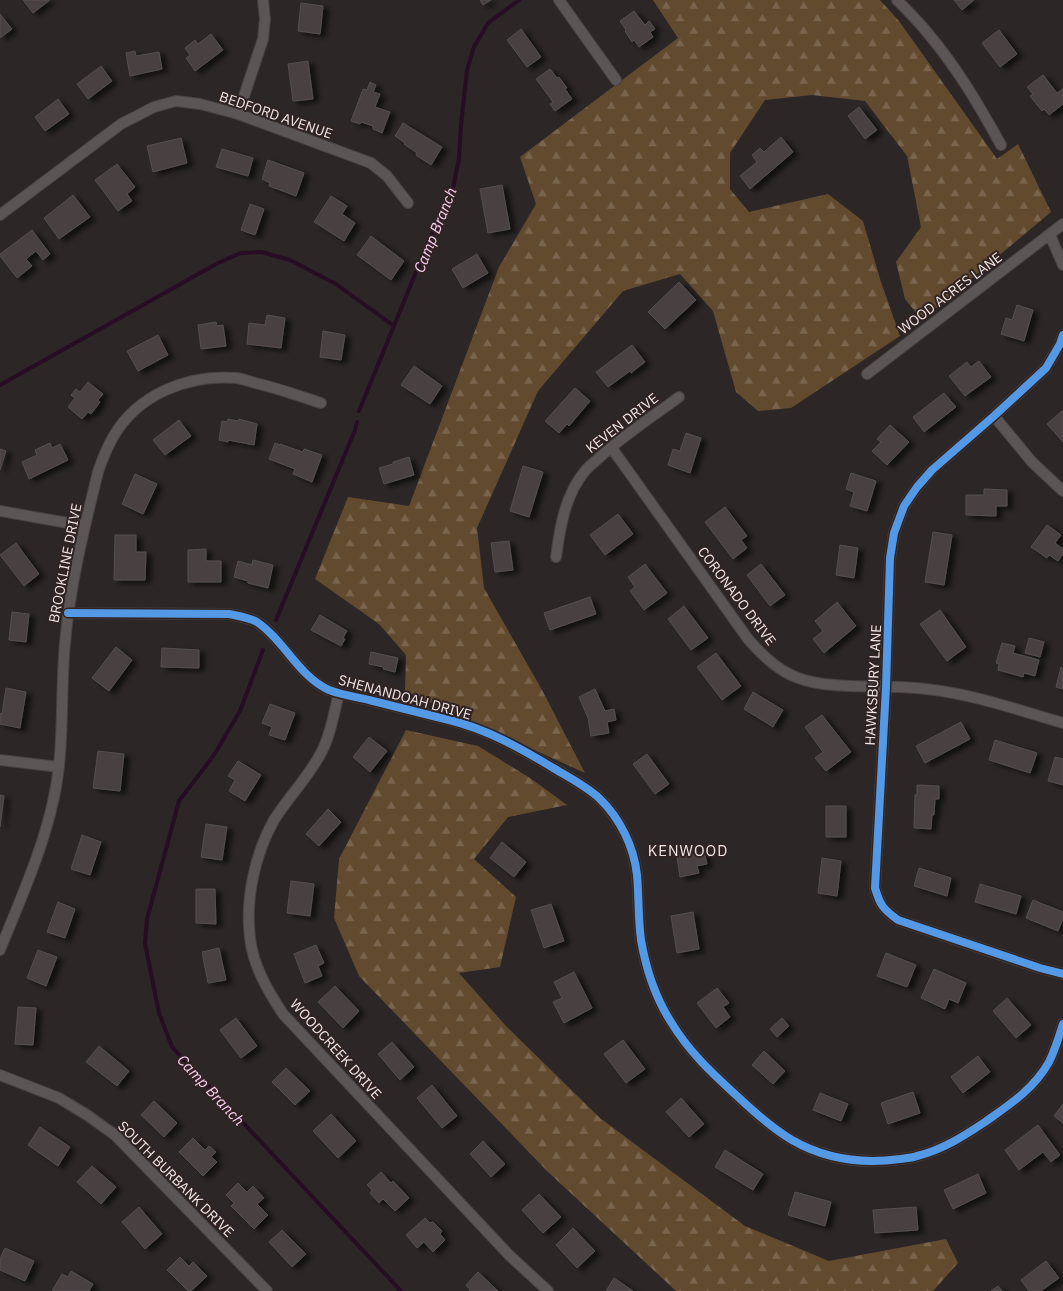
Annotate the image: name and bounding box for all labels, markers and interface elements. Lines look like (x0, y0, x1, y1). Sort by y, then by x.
street label: BEDFORD AVENUE (217, 87, 335, 143)
water label: Camp Branch (409, 185, 461, 275)
street label: WOOD ACRES LANE (895, 248, 1005, 338)
street label: KEVEN DRIVE (582, 389, 662, 457)
street label: BROOKLINE DRIVE (45, 502, 85, 624)
street label: CORONADO DRIVE (694, 543, 780, 649)
street label: HAWKSBURY LANE (861, 624, 885, 746)
street label: SHENANDOAH DRIVE (337, 671, 473, 723)
district label: KENWOOD (648, 841, 728, 860)
street label: WOODCREEK DRIVE (286, 995, 386, 1103)
water label: Camp Branch (173, 1051, 249, 1129)
street label: SOUTH BURBANK DRIVE (114, 1117, 238, 1241)

